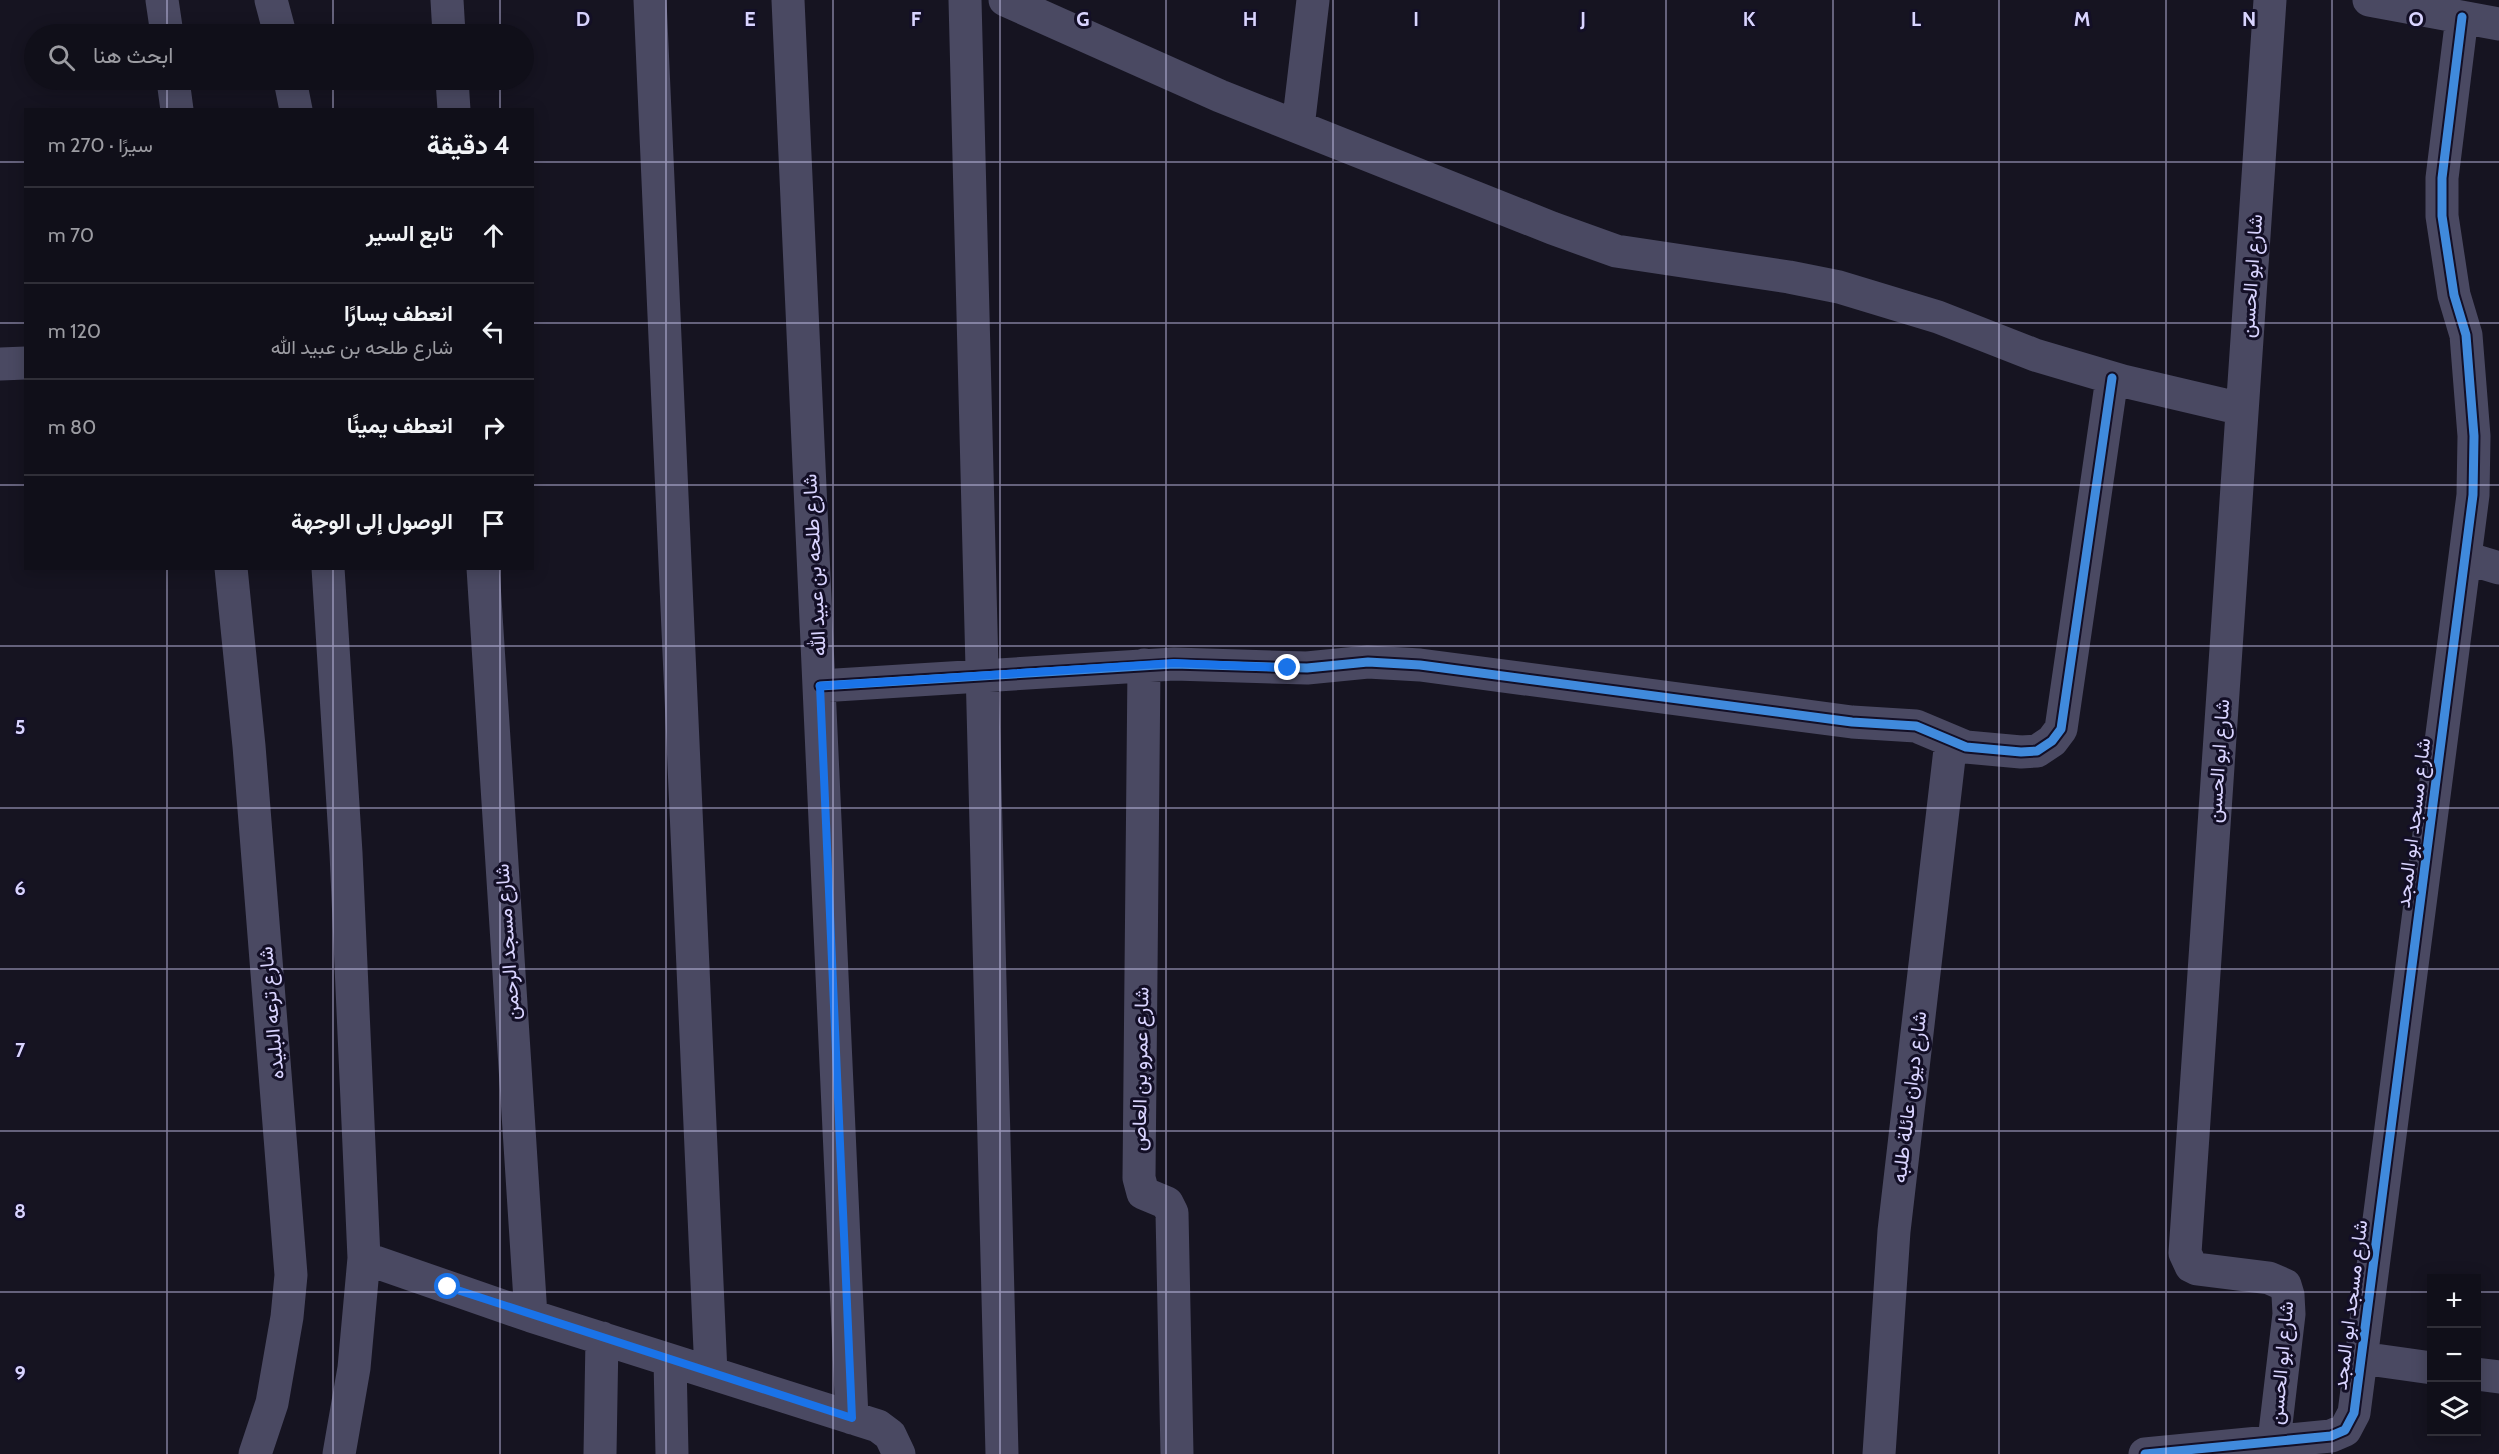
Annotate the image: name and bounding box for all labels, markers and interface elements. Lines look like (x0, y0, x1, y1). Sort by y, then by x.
text: D (576, 7, 590, 31)
text: E (744, 7, 756, 31)
text: F (911, 7, 922, 31)
text: G (1076, 7, 1090, 31)
text: H (1243, 7, 1257, 31)
text: I (1413, 7, 1419, 31)
text: J (1579, 7, 1586, 31)
text: K (1743, 7, 1756, 31)
text: L (1911, 7, 1921, 31)
text: M (2074, 7, 2090, 31)
text: N (2242, 7, 2256, 31)
text: O (2408, 7, 2424, 31)
search box (24, 24, 534, 90)
icon: search (45, 41, 78, 74)
text: ابحث هنا (93, 42, 173, 69)
text: 4 دقيقة (427, 129, 510, 161)
text: سيرًا · 270 m (48, 133, 153, 157)
street label: شارع ابو الحسن (2235, 213, 2269, 339)
icon: ahead (477, 219, 510, 252)
text: تابع السير (366, 220, 453, 247)
text: 70 m (48, 223, 94, 247)
text: انعطف يسارًا (344, 300, 453, 327)
icon: left (477, 315, 510, 348)
text: 120 m (48, 319, 101, 343)
text: شارع طلحه بن عبيد الله (271, 335, 453, 359)
icon: right (477, 411, 510, 444)
text: انعطف يمينًا (347, 412, 453, 439)
text: 80 m (48, 415, 96, 439)
street label: شارع طلحه بن عبيد الله (797, 473, 833, 657)
icon: arrive (477, 507, 510, 540)
text: الوصول إلى الوجهة (291, 508, 453, 535)
route end (1274, 654, 1300, 680)
street label: شارع ابو الحسن (2202, 698, 2236, 824)
text: 5 (15, 715, 25, 739)
street label: شارع مسجد ابو المجد (2391, 737, 2437, 910)
street label: شارع مسجد الرحمن (490, 863, 526, 1021)
text: 6 (14, 876, 26, 900)
street label: شارع ترعه البليده (253, 945, 291, 1080)
street label: شارع عمرو بن العاص (1127, 987, 1155, 1151)
street label: شارع ديوان عائلة طلبه (1887, 1010, 1933, 1185)
text: 7 (15, 1038, 26, 1062)
text: 8 (14, 1199, 26, 1223)
street label: شارع مسجد ابو المجد (2328, 1219, 2374, 1392)
route start (434, 1273, 460, 1299)
map controls (2427, 1274, 2481, 1436)
button: + (2427, 1274, 2481, 1328)
street label: شارع ابو الحسن (2264, 1300, 2300, 1426)
button: − (2427, 1328, 2481, 1382)
text: 9 (14, 1361, 26, 1385)
button: layers (2427, 1382, 2481, 1436)

